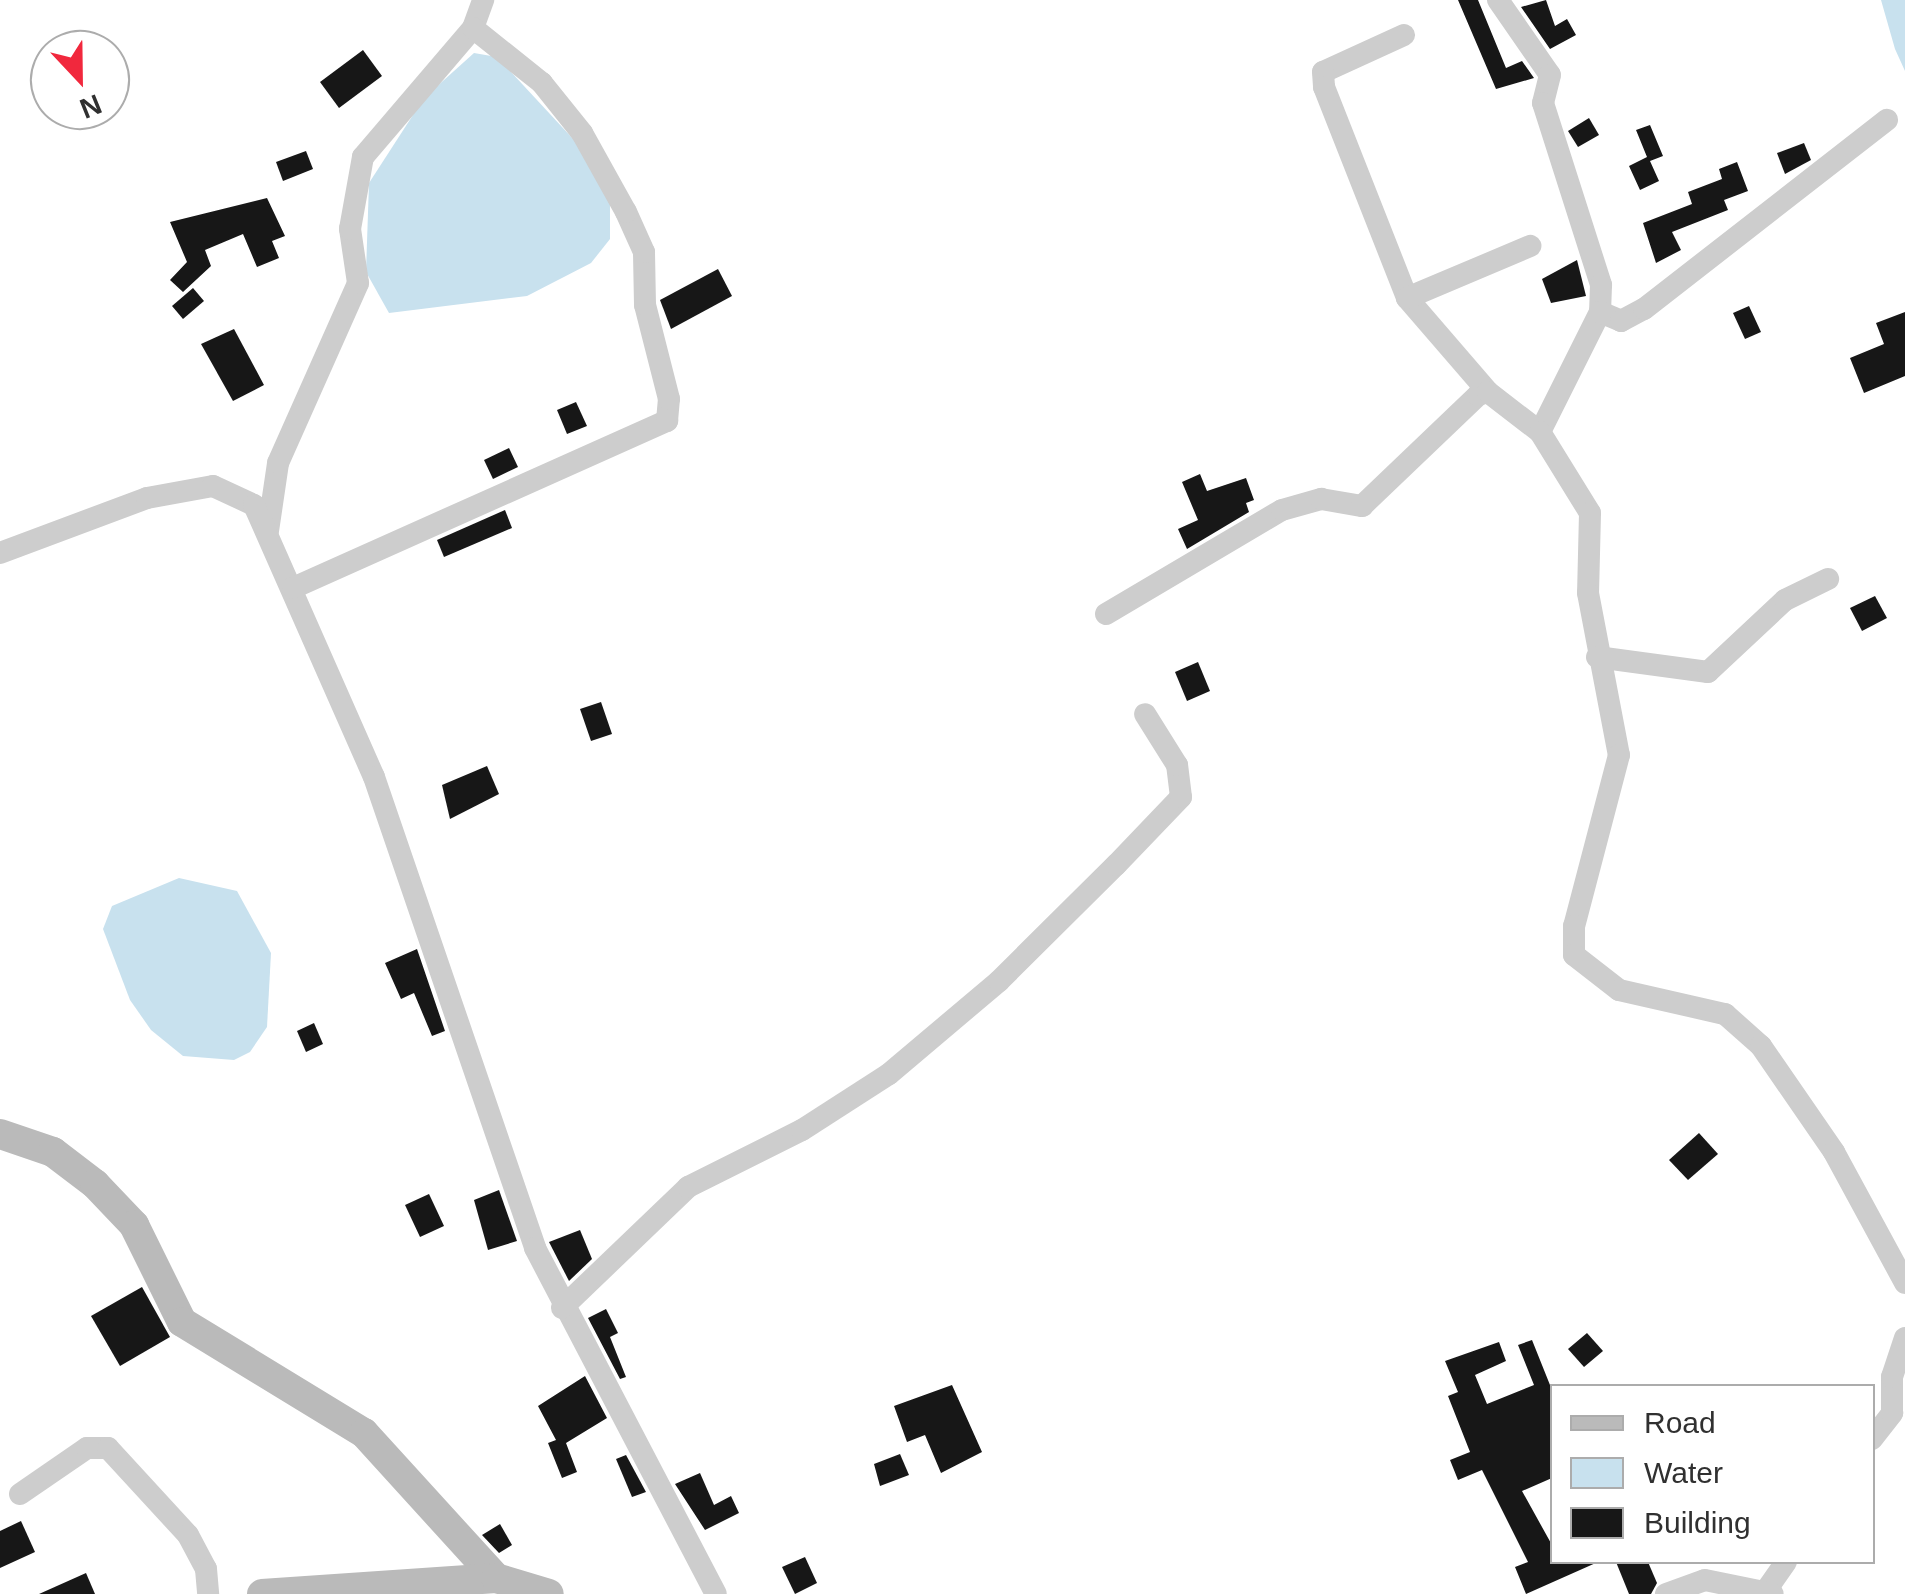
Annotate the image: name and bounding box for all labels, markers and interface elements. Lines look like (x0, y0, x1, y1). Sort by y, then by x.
north arrow (30, 30, 130, 130)
text: N (75, 88, 106, 125)
legend (1550, 1384, 1875, 1564)
text: Road (1644, 1406, 1716, 1439)
text: Water (1644, 1456, 1723, 1489)
text: Building (1644, 1506, 1751, 1539)

